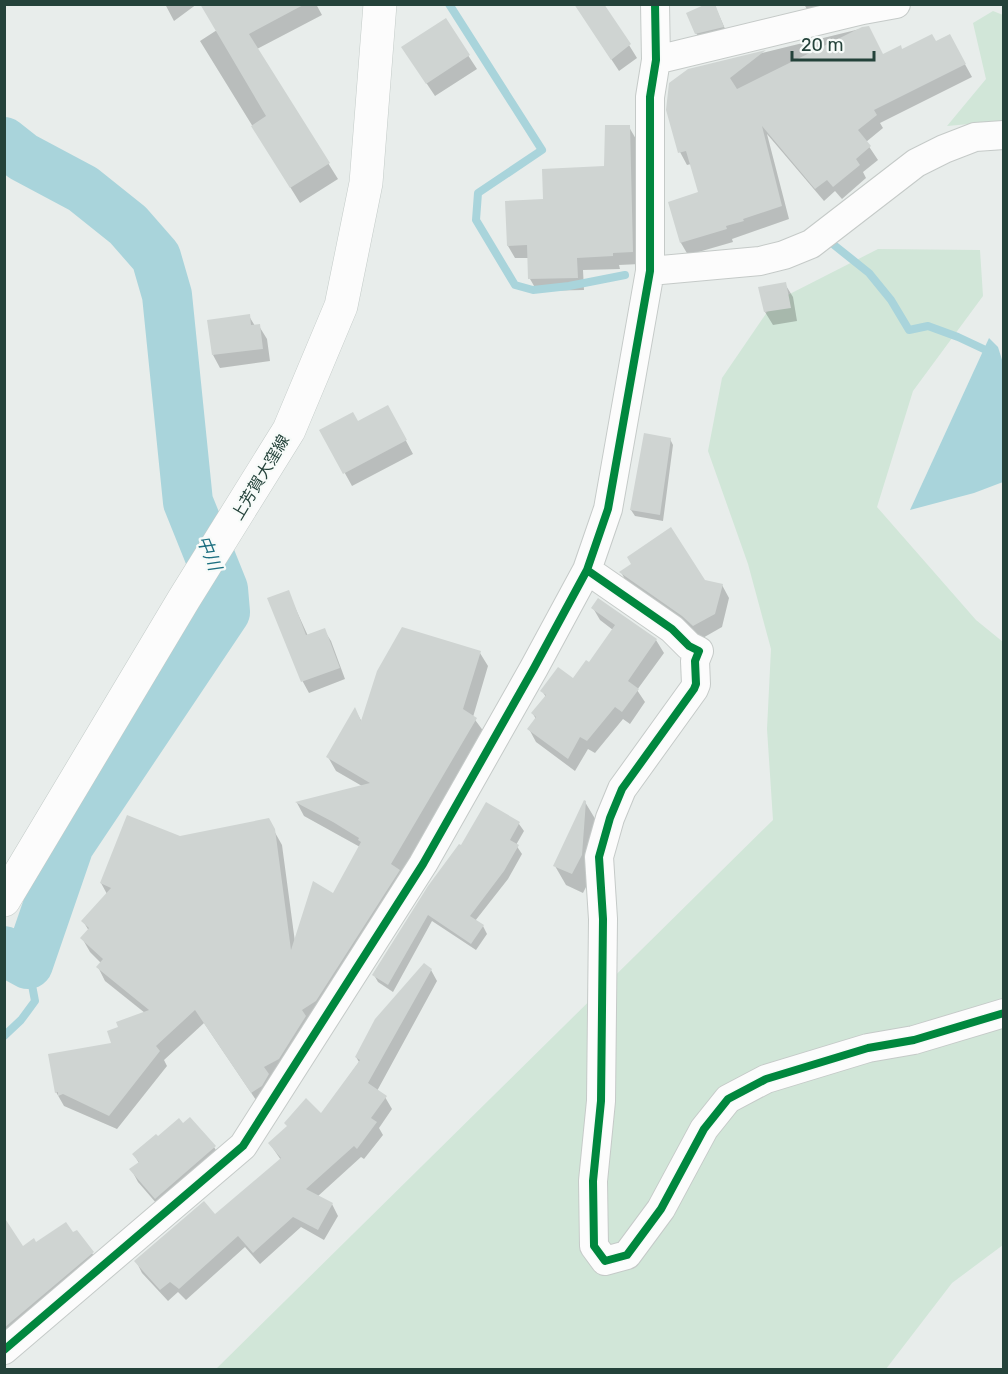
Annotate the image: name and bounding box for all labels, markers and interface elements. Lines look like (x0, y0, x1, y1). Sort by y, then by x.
scale bar (792, 24, 874, 62)
text: 20 m (801, 34, 843, 56)
street label: 上芳賀大窪線 (228, 431, 293, 523)
water label: 中川 (192, 532, 227, 576)

